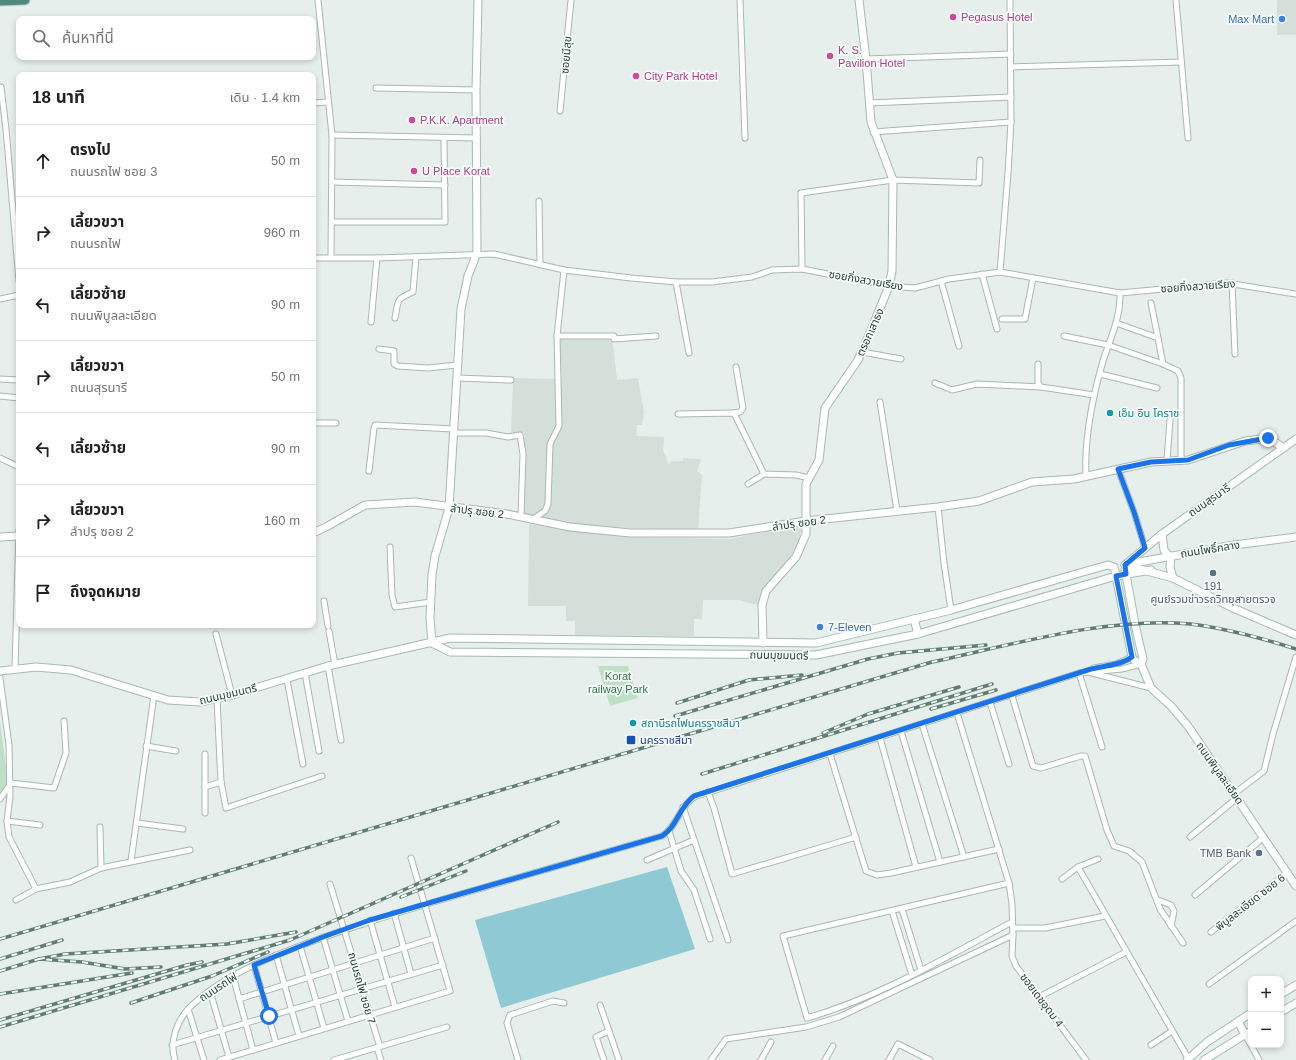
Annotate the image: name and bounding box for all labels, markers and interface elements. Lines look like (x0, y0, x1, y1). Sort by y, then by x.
place label: Pegasus Hotel (961, 11, 1033, 23)
marker: Pegasus Hotel (948, 12, 958, 22)
place label: Max Mart (1228, 13, 1274, 25)
marker: Max Mart (1277, 14, 1287, 24)
search box (16, 16, 316, 60)
icon: search (30, 27, 52, 49)
text: ค้นหาที่นี่ (62, 29, 114, 46)
street label: ซอยมีสุข (558, 36, 575, 75)
place label: K. S. Pavilion Hotel (838, 44, 905, 69)
marker: K. S. Pavilion Hotel (825, 51, 835, 61)
place label: City Park Hotel (644, 70, 717, 82)
marker: City Park Hotel (631, 71, 641, 81)
text: 18 นาที (32, 88, 85, 107)
text: เดิน · 1.4 km (230, 90, 300, 105)
place label: P.K.K. Apartment (420, 114, 503, 126)
marker: P.K.K. Apartment (407, 115, 417, 125)
text: ตรงไป (70, 141, 111, 158)
icon: ahead (32, 150, 54, 172)
text: 50 m (271, 153, 300, 168)
text: ถนนรถไฟ ซอย 3 (70, 164, 157, 179)
place label: U Place Korat (422, 165, 490, 177)
marker: U Place Korat (409, 166, 419, 176)
text: เลี้ยวขวา (70, 213, 124, 230)
icon: right (32, 222, 54, 244)
text: 960 m (264, 225, 300, 240)
text: ถนนรถไฟ (70, 236, 121, 251)
street label: ซอยกิ่งสวายเรียง (828, 266, 904, 292)
street label: ซอยกิ่งสวายเรียง (1160, 276, 1236, 295)
text: เลี้ยวซ้าย (70, 285, 126, 302)
icon: left (32, 294, 54, 316)
text: 90 m (271, 297, 300, 312)
street label: ตรอกเสาธง (854, 306, 886, 358)
text: ถนนพิบูลละเอียด (70, 308, 157, 323)
text: เลี้ยวขวา (70, 357, 124, 374)
icon: right (32, 366, 54, 388)
text: 50 m (271, 369, 300, 384)
text: ถนนสุรนารี (70, 380, 127, 395)
place label: เอ็ม อิน โคราช (1118, 407, 1179, 419)
marker: เอ็ม อิน โคราช (1105, 408, 1115, 418)
route end (1259, 429, 1277, 447)
icon: left (32, 438, 54, 460)
text: เลี้ยวซ้าย (70, 439, 126, 456)
text: 90 m (271, 441, 300, 456)
street label: ถนนสุรนารี (1186, 481, 1233, 520)
text: เลี้ยวขวา (70, 501, 124, 518)
street label: ลำปรุ ซอย 2 (449, 502, 505, 521)
icon: right (32, 510, 54, 532)
text: 160 m (264, 513, 300, 528)
street label: ลำปรุ ซอย 2 (771, 513, 827, 534)
text: ลำปรุ ซอย 2 (70, 524, 134, 539)
street label: ถนนโพธิ์กลาง (1179, 538, 1241, 560)
marker: 191 ศูนย์รวมข่าวรถวิทยุสายตรวจ (1208, 568, 1218, 578)
place label: 191 ศูนย์รวมข่าวรถวิทยุสายตรวจ (1150, 580, 1276, 606)
icon: arrive (32, 582, 54, 604)
text: ถึงจุดหมาย (70, 583, 141, 600)
place label: 7-Eleven (828, 621, 871, 633)
marker: 7-Eleven (815, 622, 825, 632)
street label: ถนนมุขมนตรี (750, 648, 809, 663)
park label: Korat railway Park (588, 670, 648, 695)
street label: ถนนมุขมนตรี (198, 681, 259, 707)
place label: สถานีรถไฟนครราชสีมา (641, 717, 740, 729)
marker: สถานีรถไฟนครราชสีมา (628, 718, 638, 728)
marker: นครราชสีมา (625, 734, 637, 746)
place label: นครราชสีมา (640, 734, 692, 746)
street label: ถนนพิบูลละเอียด (1193, 739, 1246, 807)
place label: TMB Bank (1200, 847, 1251, 859)
marker: TMB Bank (1254, 848, 1264, 858)
street label: พิบูลละเอียด ซอย 6 (1213, 871, 1288, 934)
street label: ถนนรถไฟ ซอย 7 (346, 951, 378, 1025)
street label: ถนนรถไฟ (197, 970, 240, 1004)
street label: ซอยเดชอุดม 4 (1017, 971, 1066, 1030)
map controls (1248, 976, 1284, 1048)
button: + (1248, 976, 1284, 1012)
route start (260, 1007, 278, 1025)
button: − (1248, 1012, 1284, 1048)

